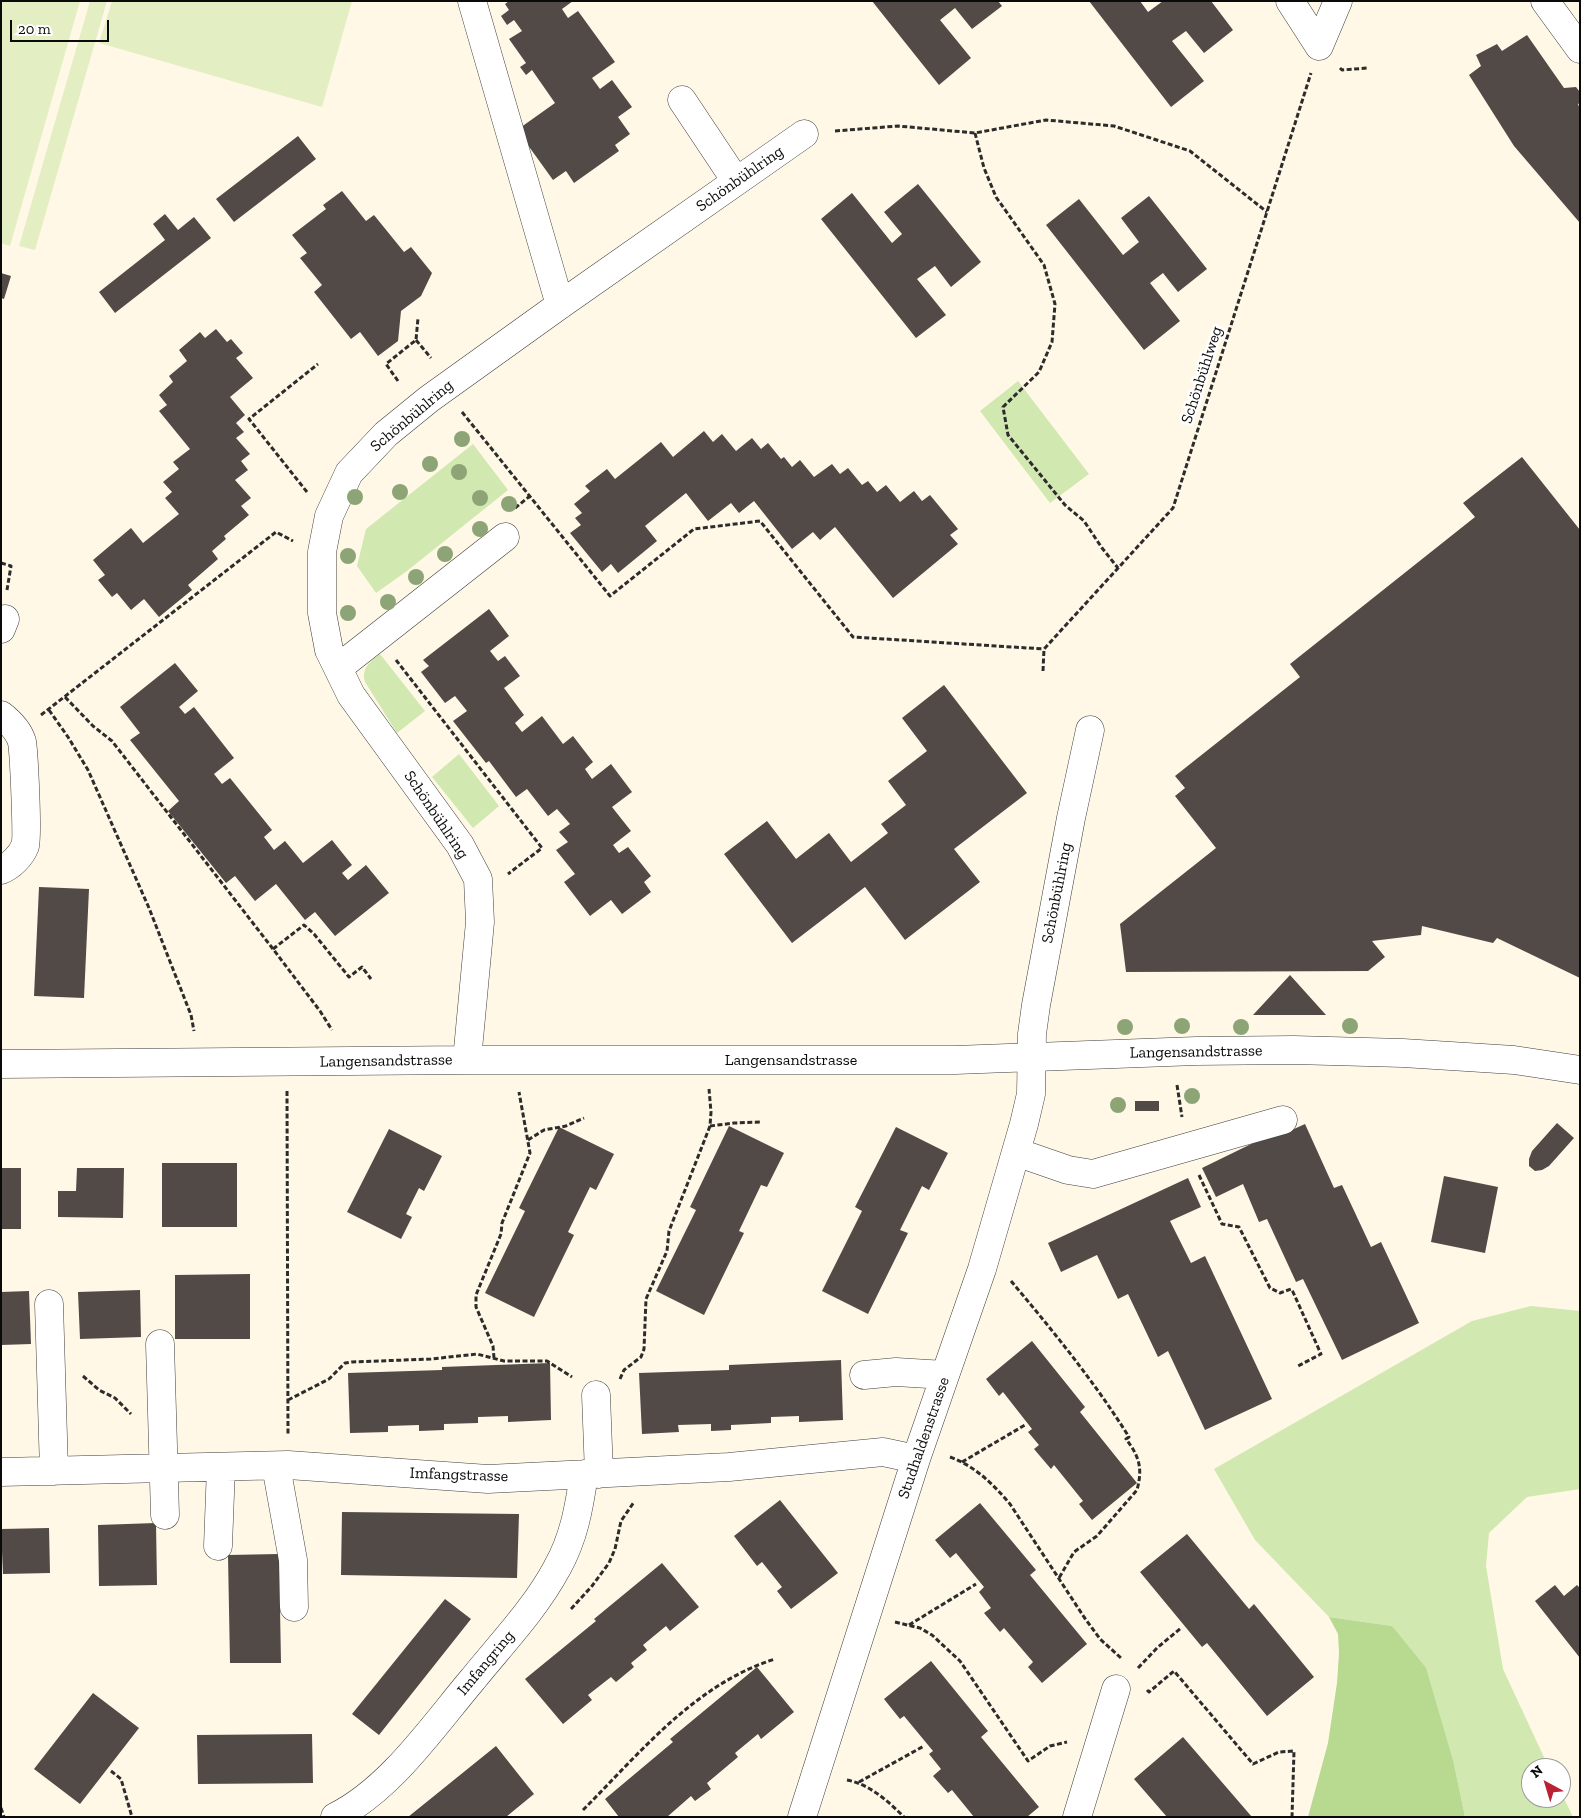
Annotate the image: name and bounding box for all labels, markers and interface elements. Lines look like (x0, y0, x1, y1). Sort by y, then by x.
scale bar (12, 10, 111, 42)
text: 20 m (18, 20, 51, 38)
street label: Schönbühlring (693, 142, 787, 216)
street label: Schönbühlweg (1177, 324, 1227, 426)
street label: Schönbühlring (367, 376, 457, 456)
street label: Schönbühlring (399, 767, 473, 863)
street label: Schönbühlring (1038, 841, 1076, 945)
street label: Langensandstrasse (1129, 1041, 1263, 1063)
street label: Langensandstrasse (319, 1050, 453, 1072)
street label: Langensandstrasse (725, 1050, 857, 1070)
street label: Studhaldenstrasse (894, 1375, 954, 1501)
street label: Imfangstrasse (409, 1464, 509, 1486)
street label: Imfangring (453, 1627, 519, 1699)
north arrow (1521, 1758, 1571, 1808)
text: N (1527, 1762, 1546, 1782)

